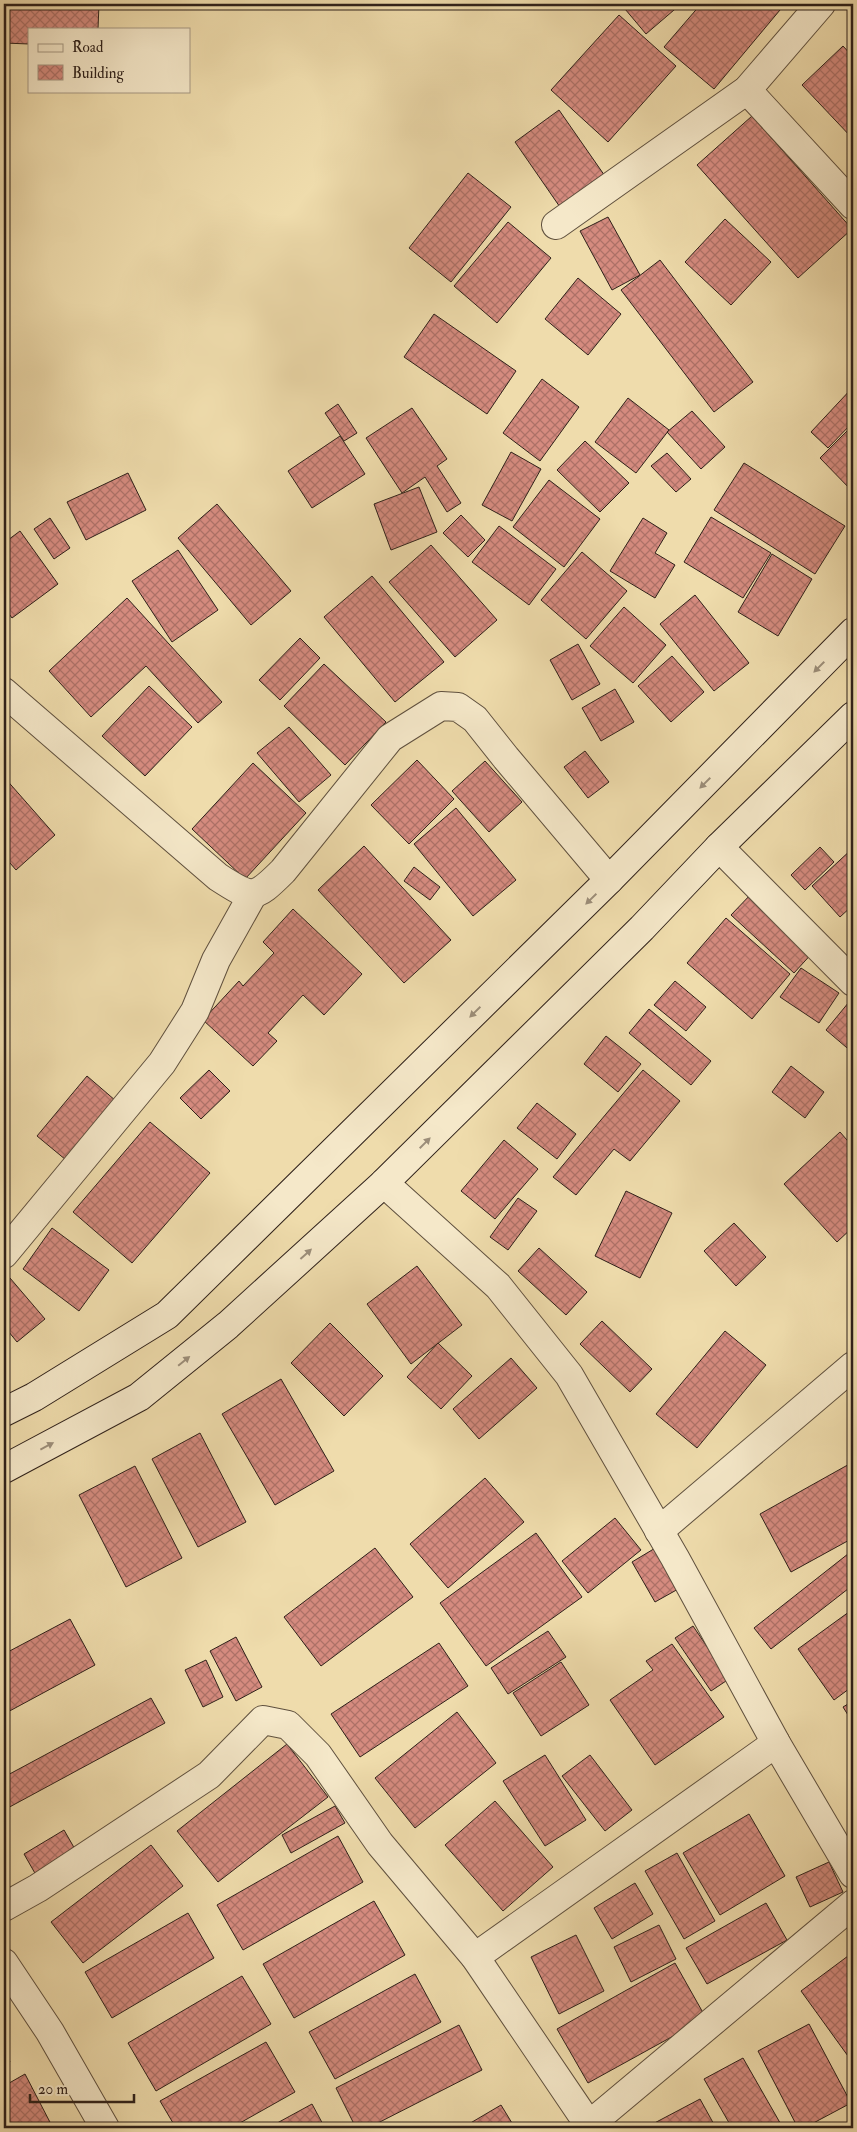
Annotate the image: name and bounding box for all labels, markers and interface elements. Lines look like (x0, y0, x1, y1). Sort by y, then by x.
legend (28, 28, 190, 92)
text: Road (72, 38, 104, 57)
text: Building (72, 64, 124, 83)
one-way arrow (813, 661, 825, 673)
one-way arrow (699, 777, 711, 789)
one-way arrow (585, 892, 597, 904)
one-way arrow (469, 1006, 481, 1018)
one-way arrow (419, 1137, 431, 1149)
one-way arrow (300, 1248, 313, 1259)
one-way arrow (177, 1355, 190, 1366)
one-way arrow (39, 1442, 54, 1450)
scale bar (30, 2072, 134, 2104)
text: 20 m (38, 2080, 68, 2099)

